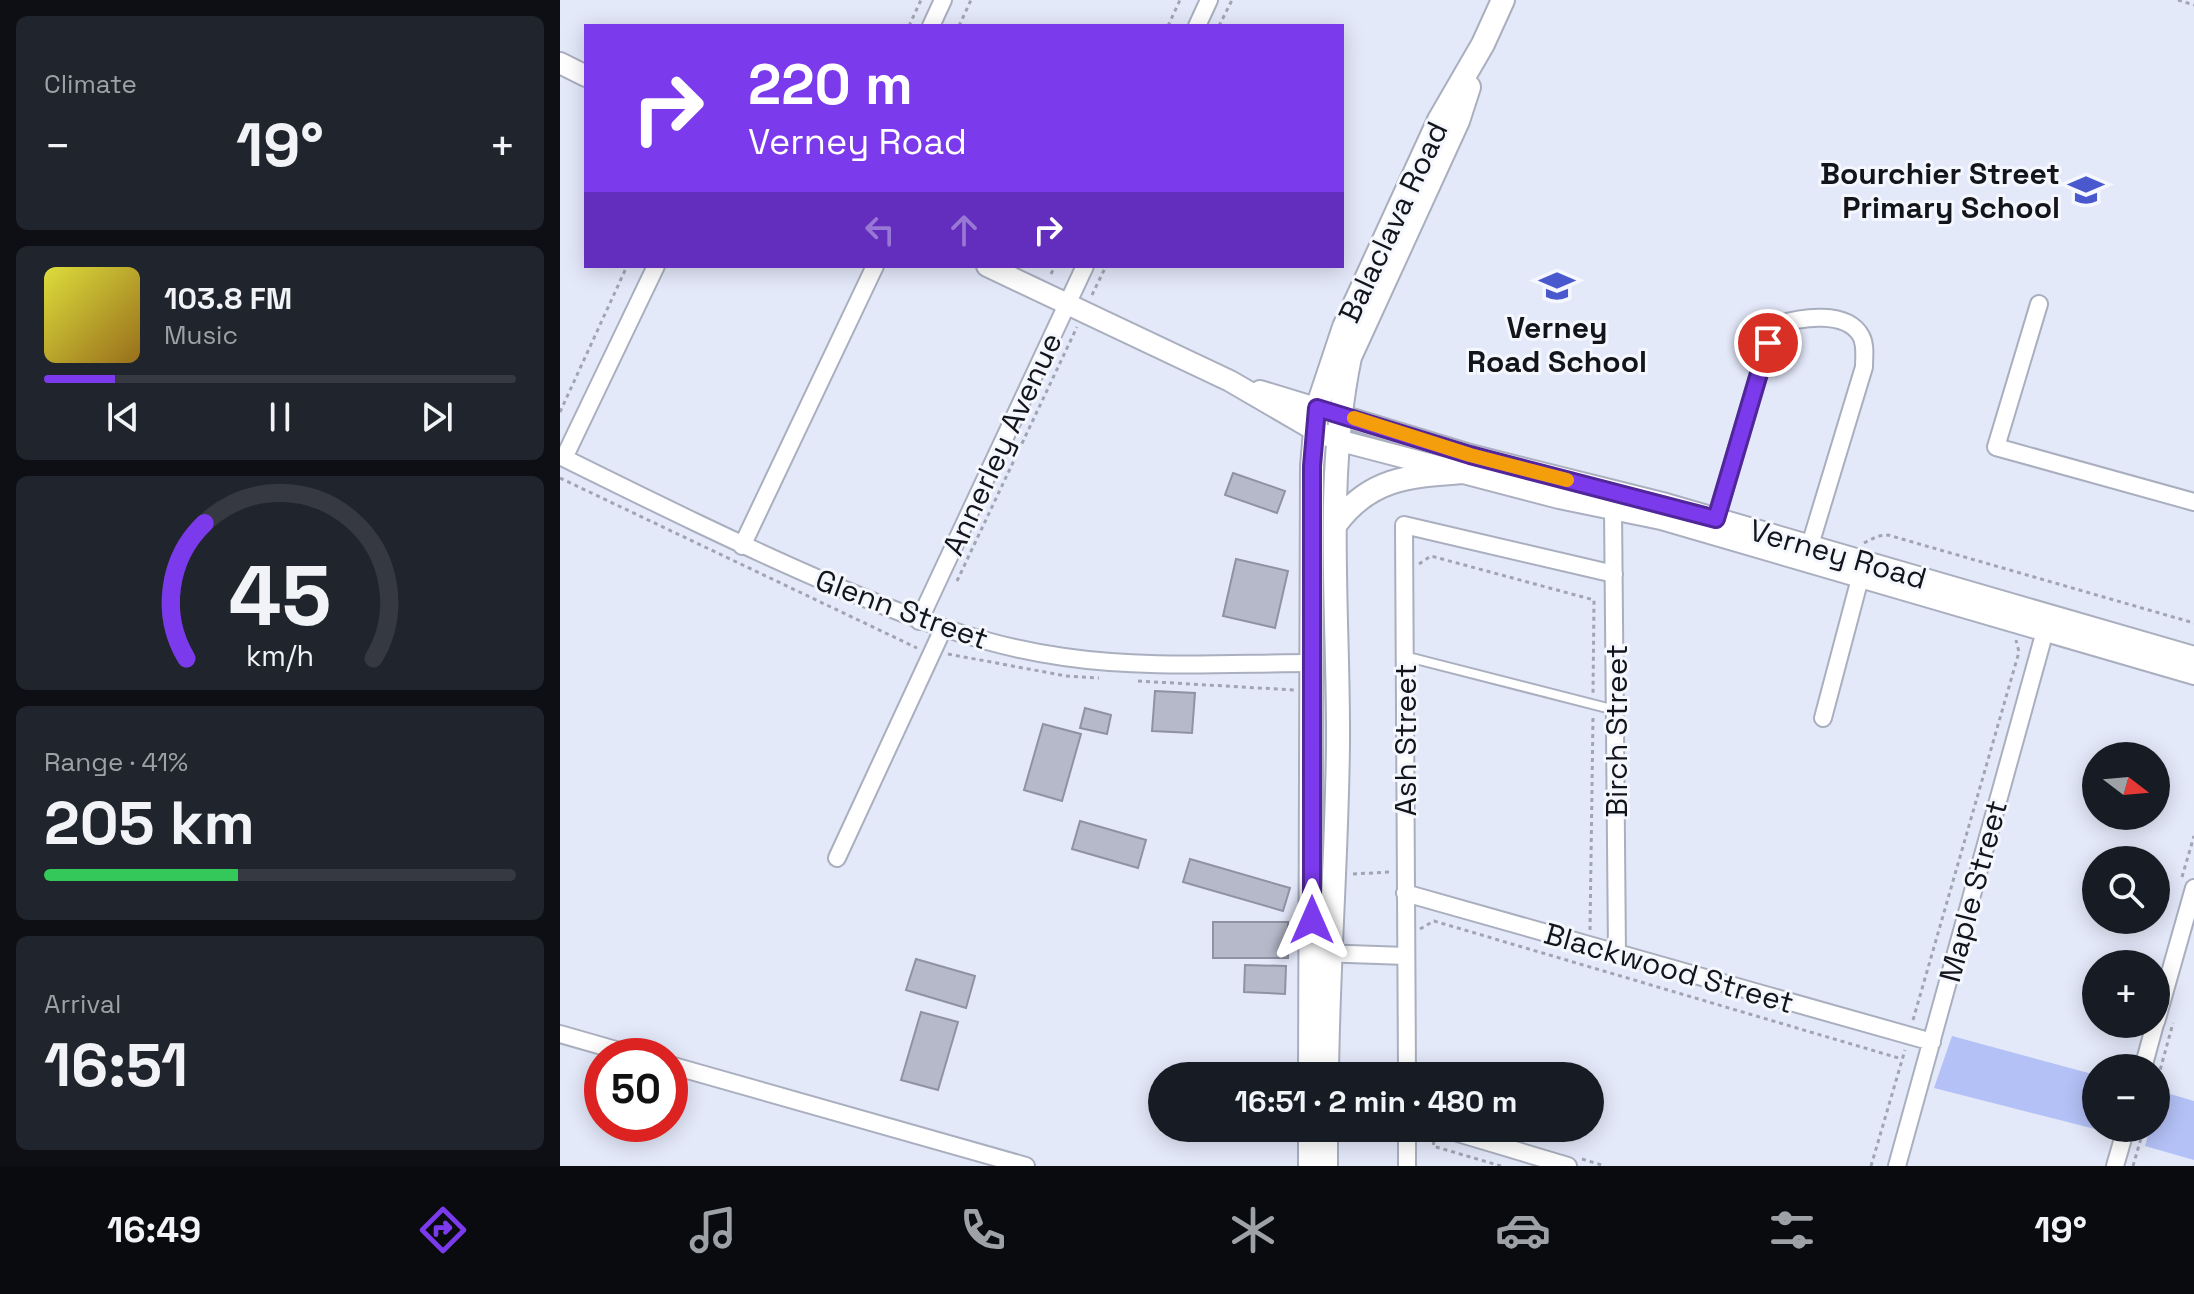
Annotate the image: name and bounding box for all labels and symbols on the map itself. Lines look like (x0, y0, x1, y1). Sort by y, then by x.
street label: Balaclava Road (1329, 115, 1457, 329)
place label: Bourchier Street Primary School (1820, 154, 2060, 227)
school or university icon: Bourchier Street Primary School (2067, 171, 2105, 209)
school or university icon: Verney Road School (1538, 267, 1576, 305)
place label: Verney Road School (1467, 308, 1647, 381)
pin (1734, 309, 1802, 377)
street label: Annerley Avenue (933, 326, 1071, 562)
street label: Verney Road (1745, 510, 1931, 598)
street label: Glenn Street (810, 560, 994, 658)
street label: Birch Street (1597, 644, 1636, 818)
street label: Ash Street (1386, 664, 1425, 816)
north arrow (2082, 742, 2170, 830)
street label: Maple Street (1930, 796, 2016, 986)
position arrow (1270, 878, 1354, 962)
street label: Blackwood Street (1540, 914, 1798, 1022)
speed limit sign: 50 (584, 1038, 688, 1142)

